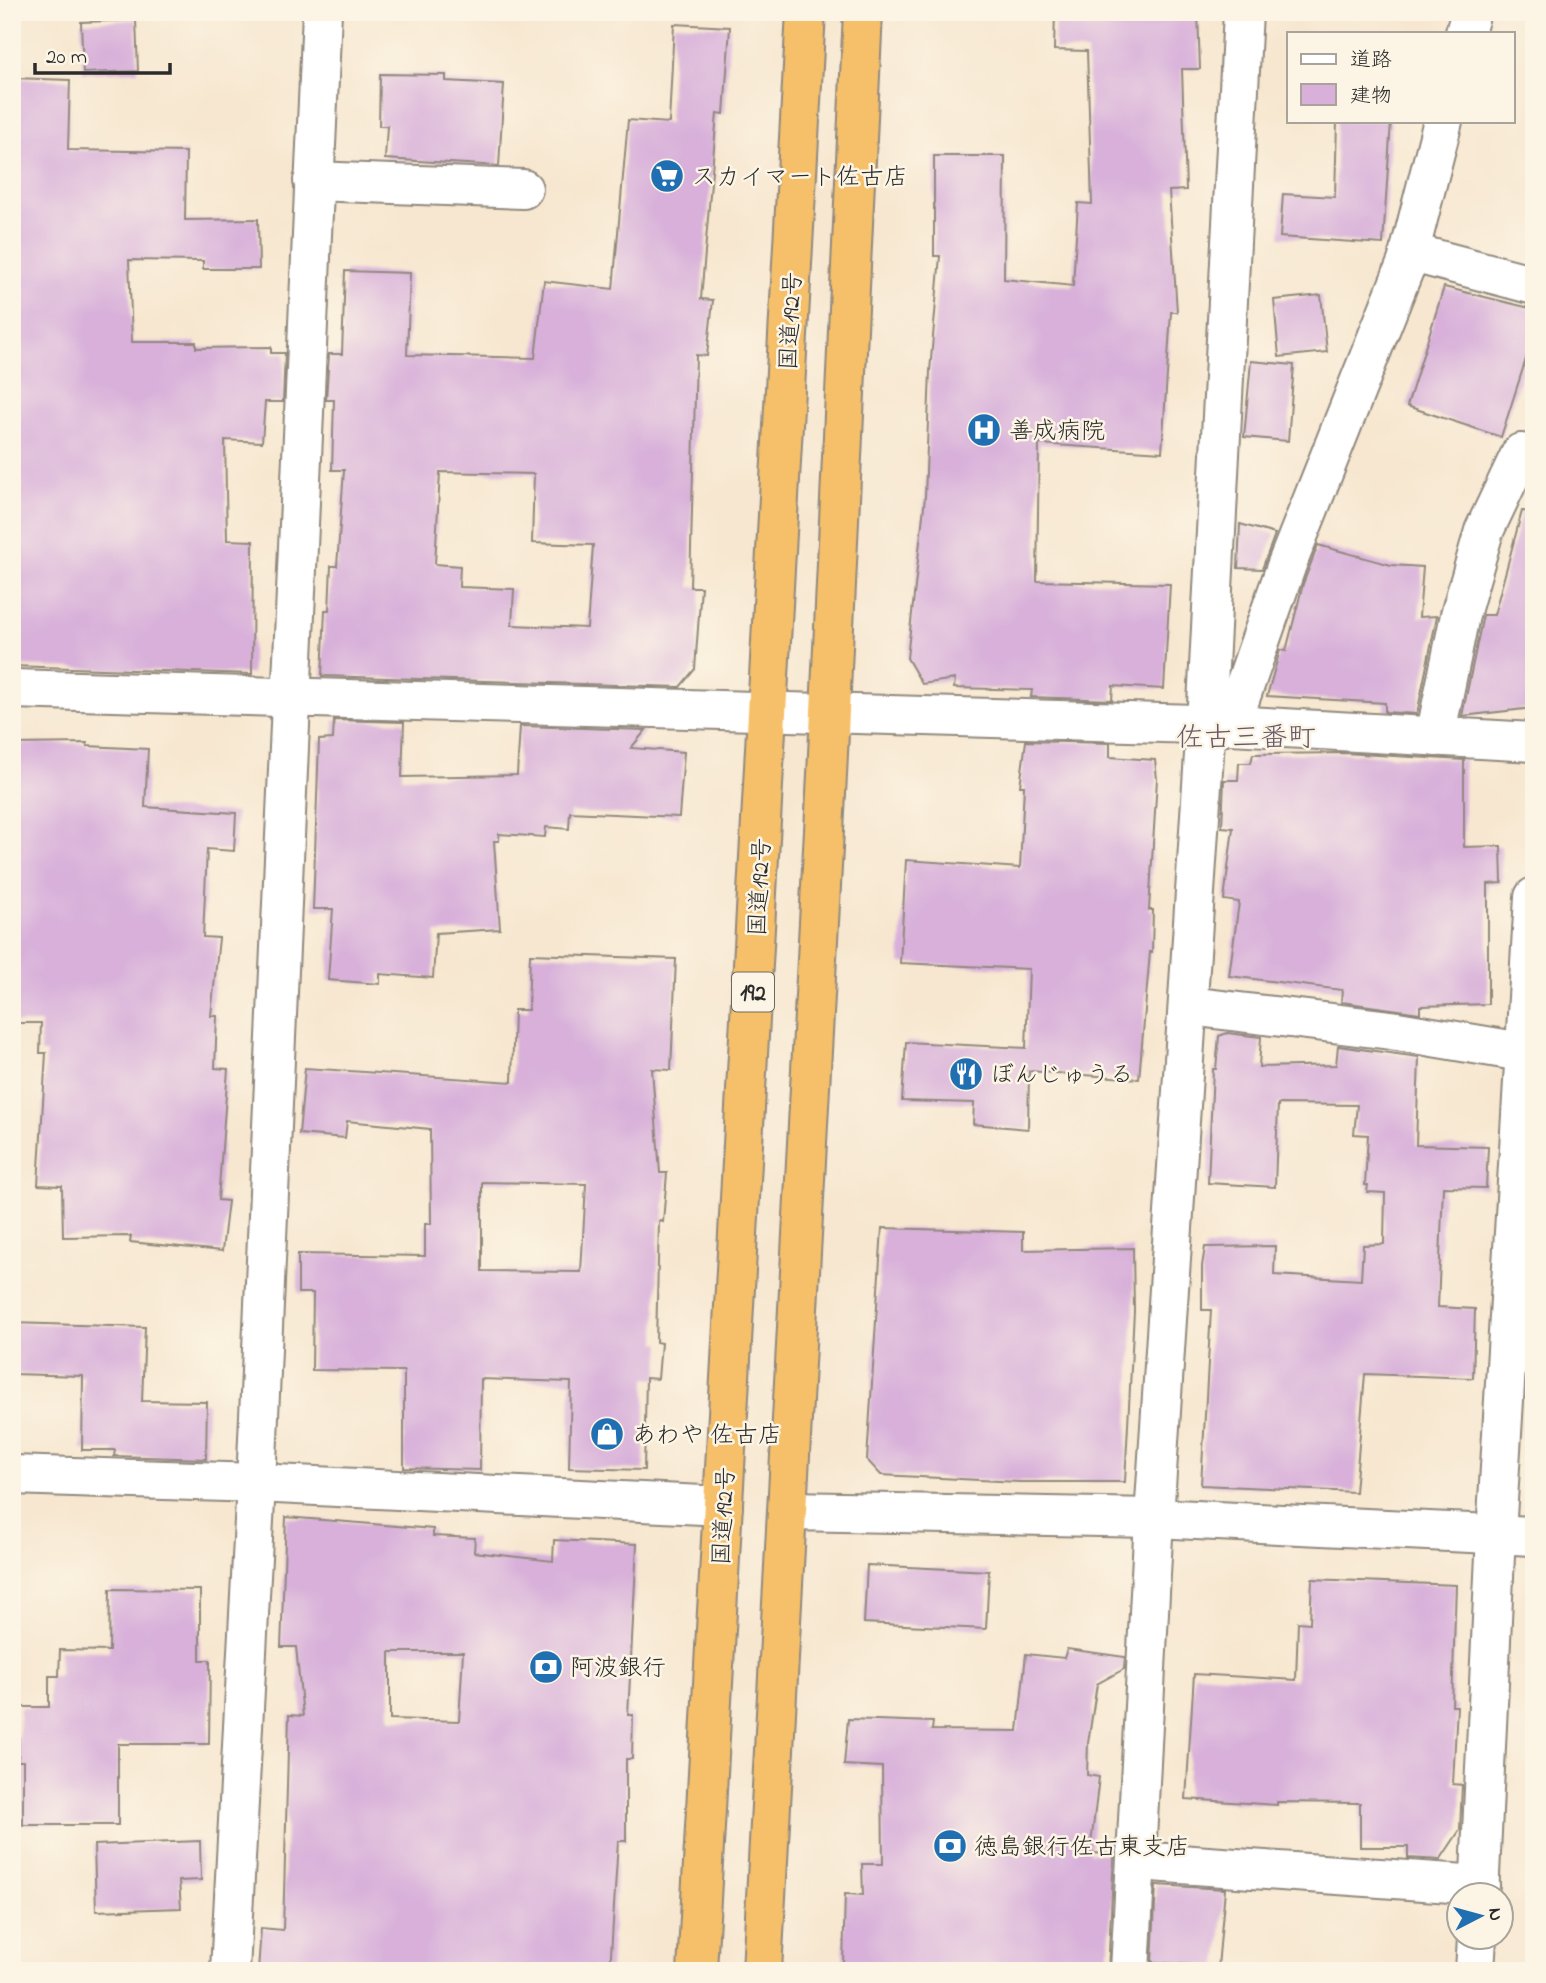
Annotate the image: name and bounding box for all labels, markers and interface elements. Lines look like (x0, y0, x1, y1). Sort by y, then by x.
scale bar (35, 32, 170, 76)
legend (1287, 32, 1514, 122)
text: 20 m (46, 43, 87, 73)
text: 道路 (1350, 46, 1392, 76)
text: 建物 (1350, 82, 1392, 112)
supermarket icon: スカイマート佐古店 (648, 157, 686, 195)
place label: スカイマート佐古店 (692, 161, 908, 196)
street label: 国道192号 (772, 271, 813, 371)
hospital icon: 善成病院 (965, 411, 1003, 449)
place label: 善成病院 (1009, 415, 1105, 450)
district label: 佐古三番町 (1176, 719, 1316, 760)
street label: 国道192号 (741, 837, 782, 937)
road number: 192 (732, 973, 774, 1012)
restaurant icon: ぼんじゅうる (947, 1055, 985, 1093)
place label: ぼんじゅうる (990, 1059, 1134, 1094)
shop icon: あわや 佐古店 (588, 1415, 626, 1453)
place label: あわや 佐古店 (632, 1419, 782, 1454)
street label: 国道192号 (705, 1466, 746, 1566)
bank icon: 阿波銀行 (527, 1648, 565, 1686)
place label: 阿波銀行 (570, 1652, 666, 1687)
bank icon: 徳島銀行佐古東支店 (931, 1827, 969, 1865)
place label: 徳島銀行佐古東支店 (974, 1831, 1190, 1866)
north arrow (1444, 1882, 1514, 1952)
text: N (1480, 1907, 1509, 1922)

